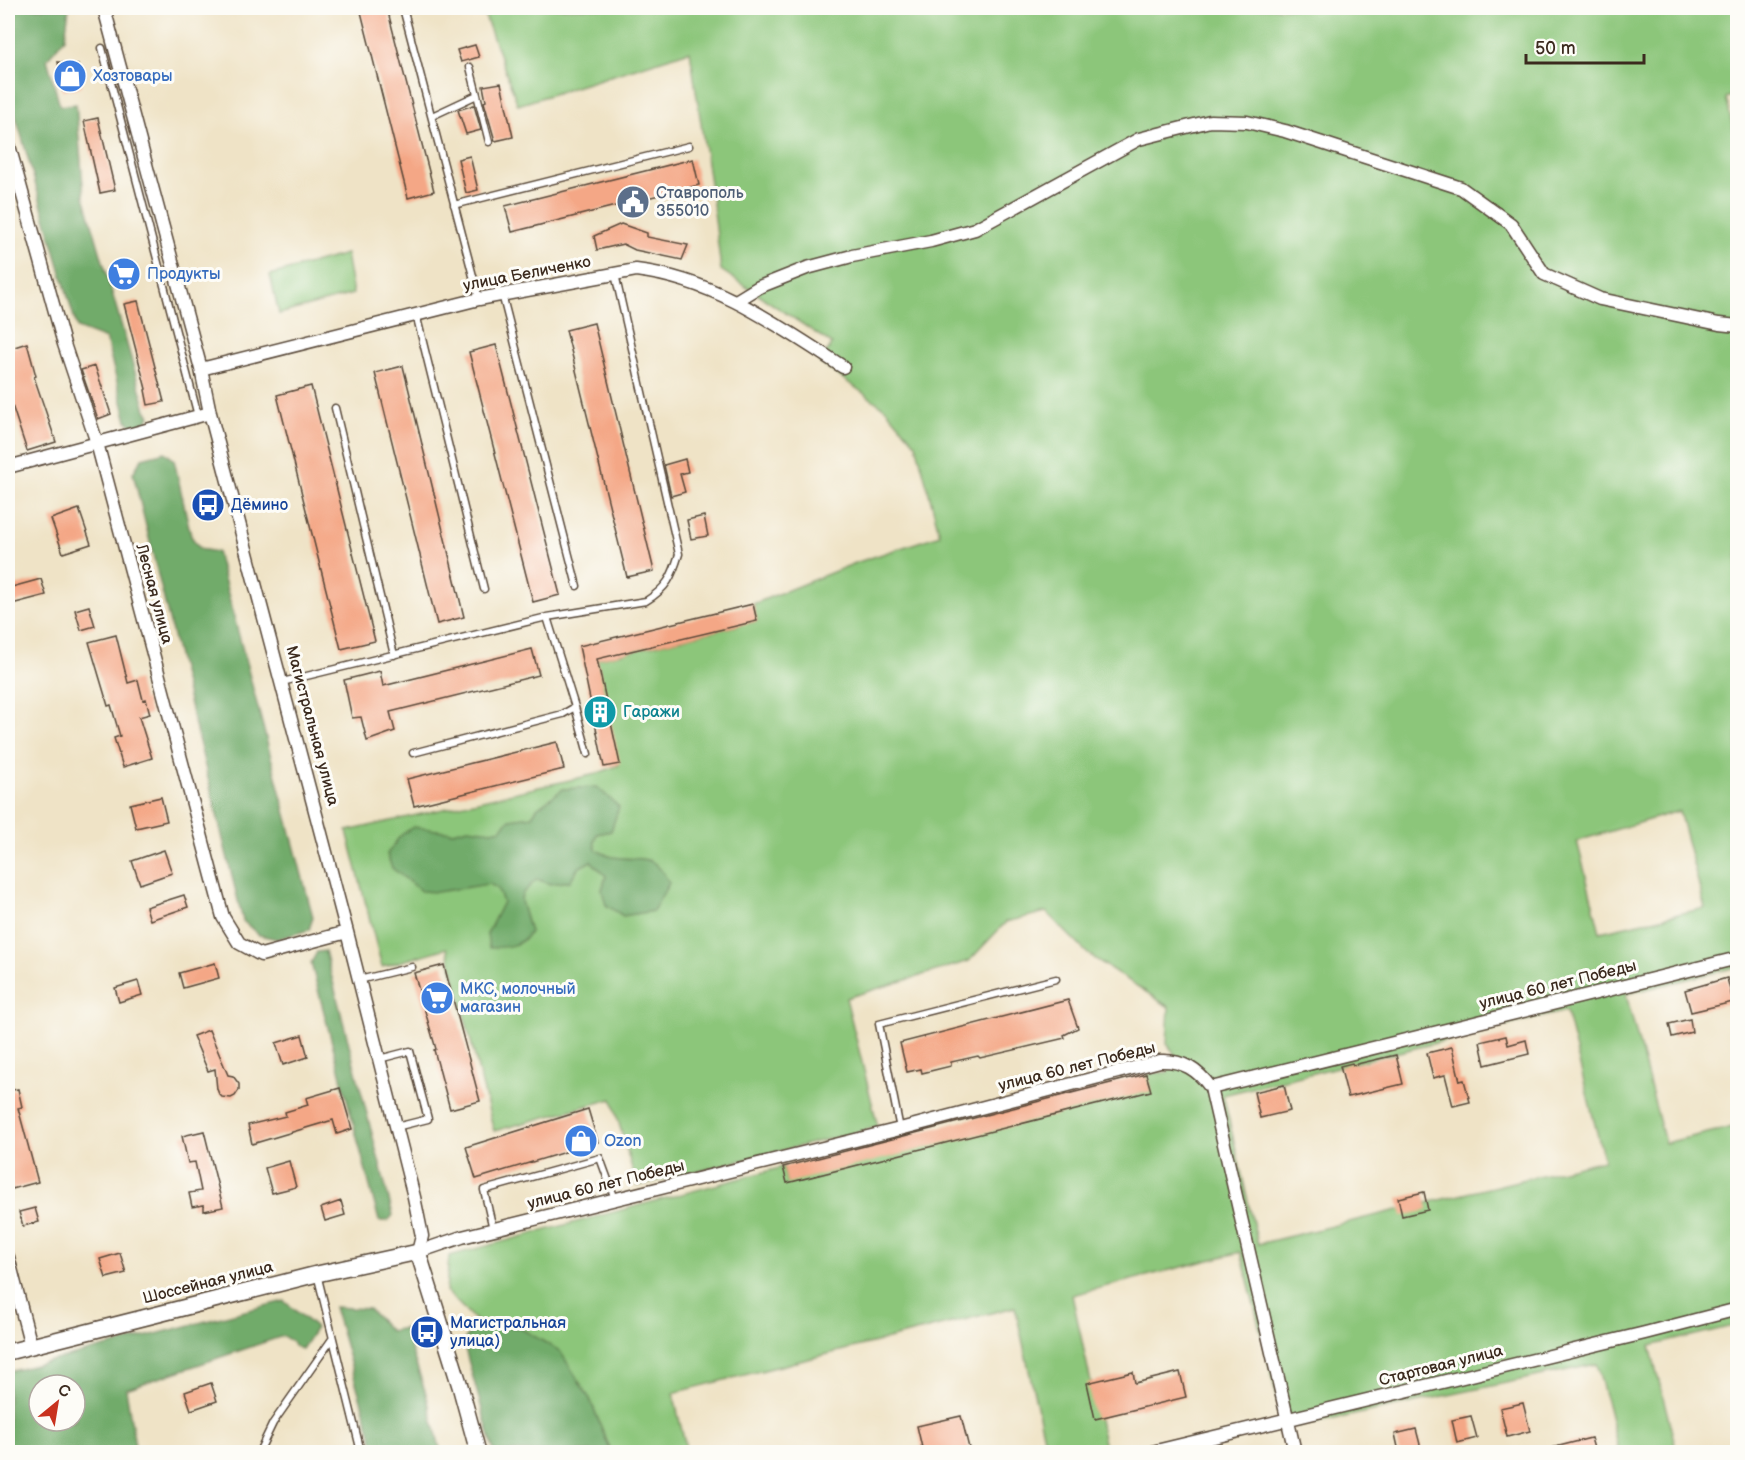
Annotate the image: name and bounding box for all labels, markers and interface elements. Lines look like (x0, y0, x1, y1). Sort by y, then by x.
scale bar (1526, 27, 1644, 65)
text: 50 m (1535, 38, 1576, 59)
shop icon: Хозтовары (52, 58, 88, 94)
place label: Хозтовары (93, 67, 172, 86)
public building icon: Ставрополь 355010 (615, 184, 651, 220)
place label: Ставрополь 355010 (656, 184, 744, 221)
street label: улица Беличенко (462, 252, 592, 296)
supermarket icon: Продукты (106, 256, 142, 292)
place label: Продукты (147, 265, 220, 284)
bus stop icon: Дёмино (190, 487, 226, 523)
place label: Дёмино (231, 496, 288, 515)
street label: Лесная улица (131, 541, 177, 647)
street label: Магистральная улица (281, 644, 343, 809)
building icon: Гаражи (582, 694, 618, 730)
place label: Гаражи (623, 703, 680, 722)
street label: улица 60 лет Победы (1478, 956, 1638, 1014)
supermarket icon: МКС, молочный магазин (419, 980, 455, 1016)
place label: МКС, молочный магазин (460, 980, 576, 1017)
street label: улица 60 лет Победы (997, 1038, 1157, 1096)
shop icon: Ozon (563, 1123, 599, 1159)
place label: Ozon (604, 1132, 642, 1151)
street label: улица 60 лет Победы (526, 1156, 686, 1214)
street label: Шоссейная улица (141, 1257, 276, 1308)
bus stop icon: Магистральная улица) (409, 1314, 445, 1350)
place label: Магистральная улица) (450, 1314, 566, 1351)
street label: Стартовая улица (1377, 1341, 1505, 1391)
north arrow (27, 1373, 87, 1433)
text: С (54, 1380, 73, 1402)

